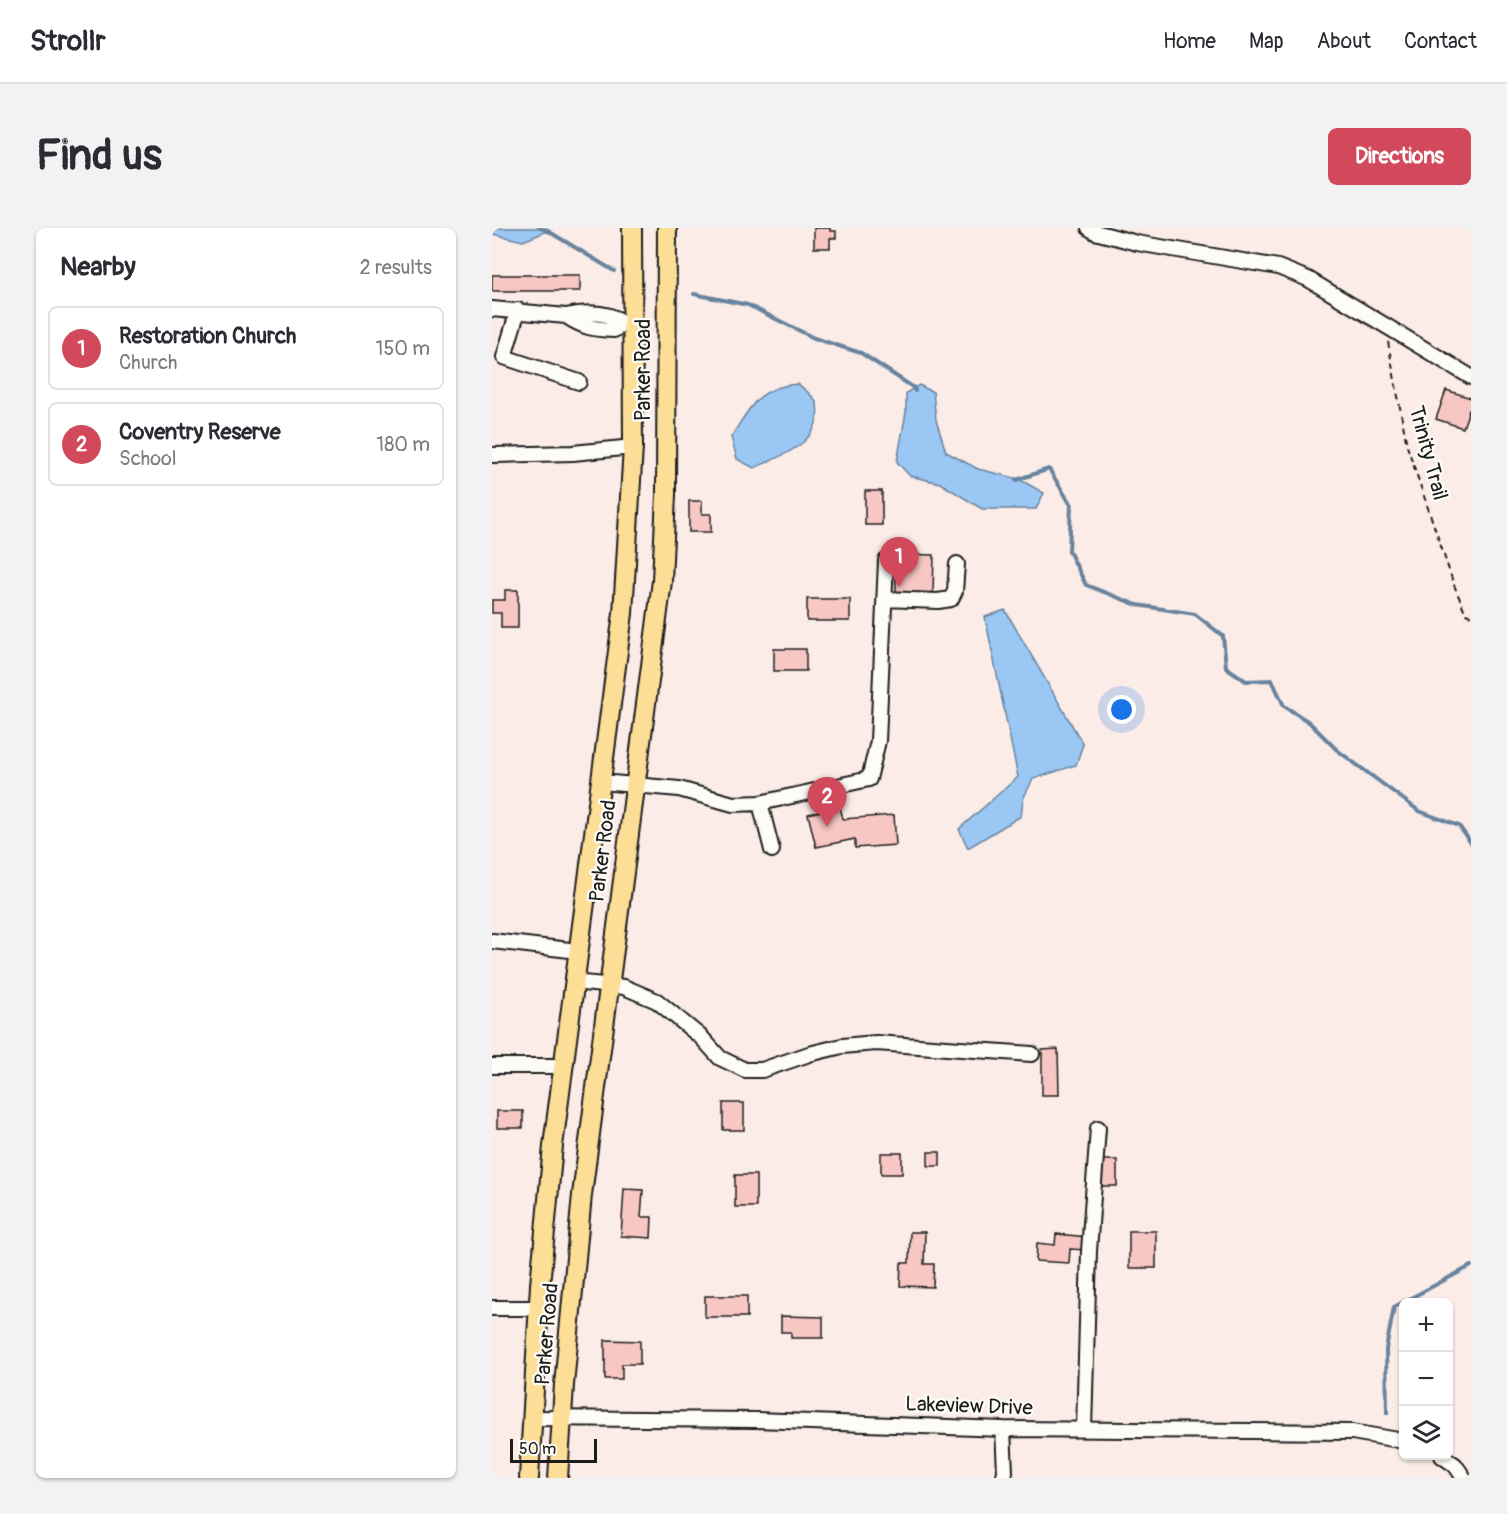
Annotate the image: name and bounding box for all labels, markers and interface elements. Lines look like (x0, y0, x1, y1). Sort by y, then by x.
text: Strollr (30, 24, 105, 59)
text: Home (1163, 28, 1216, 55)
text: Map (1249, 28, 1284, 55)
text: About (1317, 28, 1371, 55)
text: Contact (1404, 28, 1477, 55)
button: Directions (1328, 128, 1471, 185)
text: Find us (36, 130, 162, 182)
text: Nearby (60, 251, 136, 283)
text: 2 results (360, 255, 432, 280)
street label: Parker Road (630, 319, 657, 421)
text: Restoration Church (119, 322, 296, 350)
text: 1 (78, 336, 85, 361)
text: 150 m (376, 336, 430, 361)
text: Church (119, 350, 177, 375)
street label: Trinity Trail (1402, 403, 1454, 503)
text: Coventry Reserve (119, 418, 281, 446)
text: 2 (76, 432, 87, 457)
text: 180 m (376, 432, 430, 457)
text: School (119, 446, 176, 471)
pin: 1 (880, 538, 918, 587)
your location (1107, 695, 1136, 724)
pin: 2 (808, 778, 846, 827)
street label: Parker Road (583, 798, 623, 904)
street label: Parker Road (529, 1282, 565, 1386)
map controls (1399, 1298, 1453, 1460)
button: + (1399, 1298, 1453, 1352)
button: − (1399, 1352, 1453, 1406)
street label: Lakeview Drive (905, 1390, 1034, 1422)
button: layers (1399, 1406, 1453, 1460)
scale bar (510, 1436, 597, 1464)
text: 50 m (519, 1439, 556, 1459)

